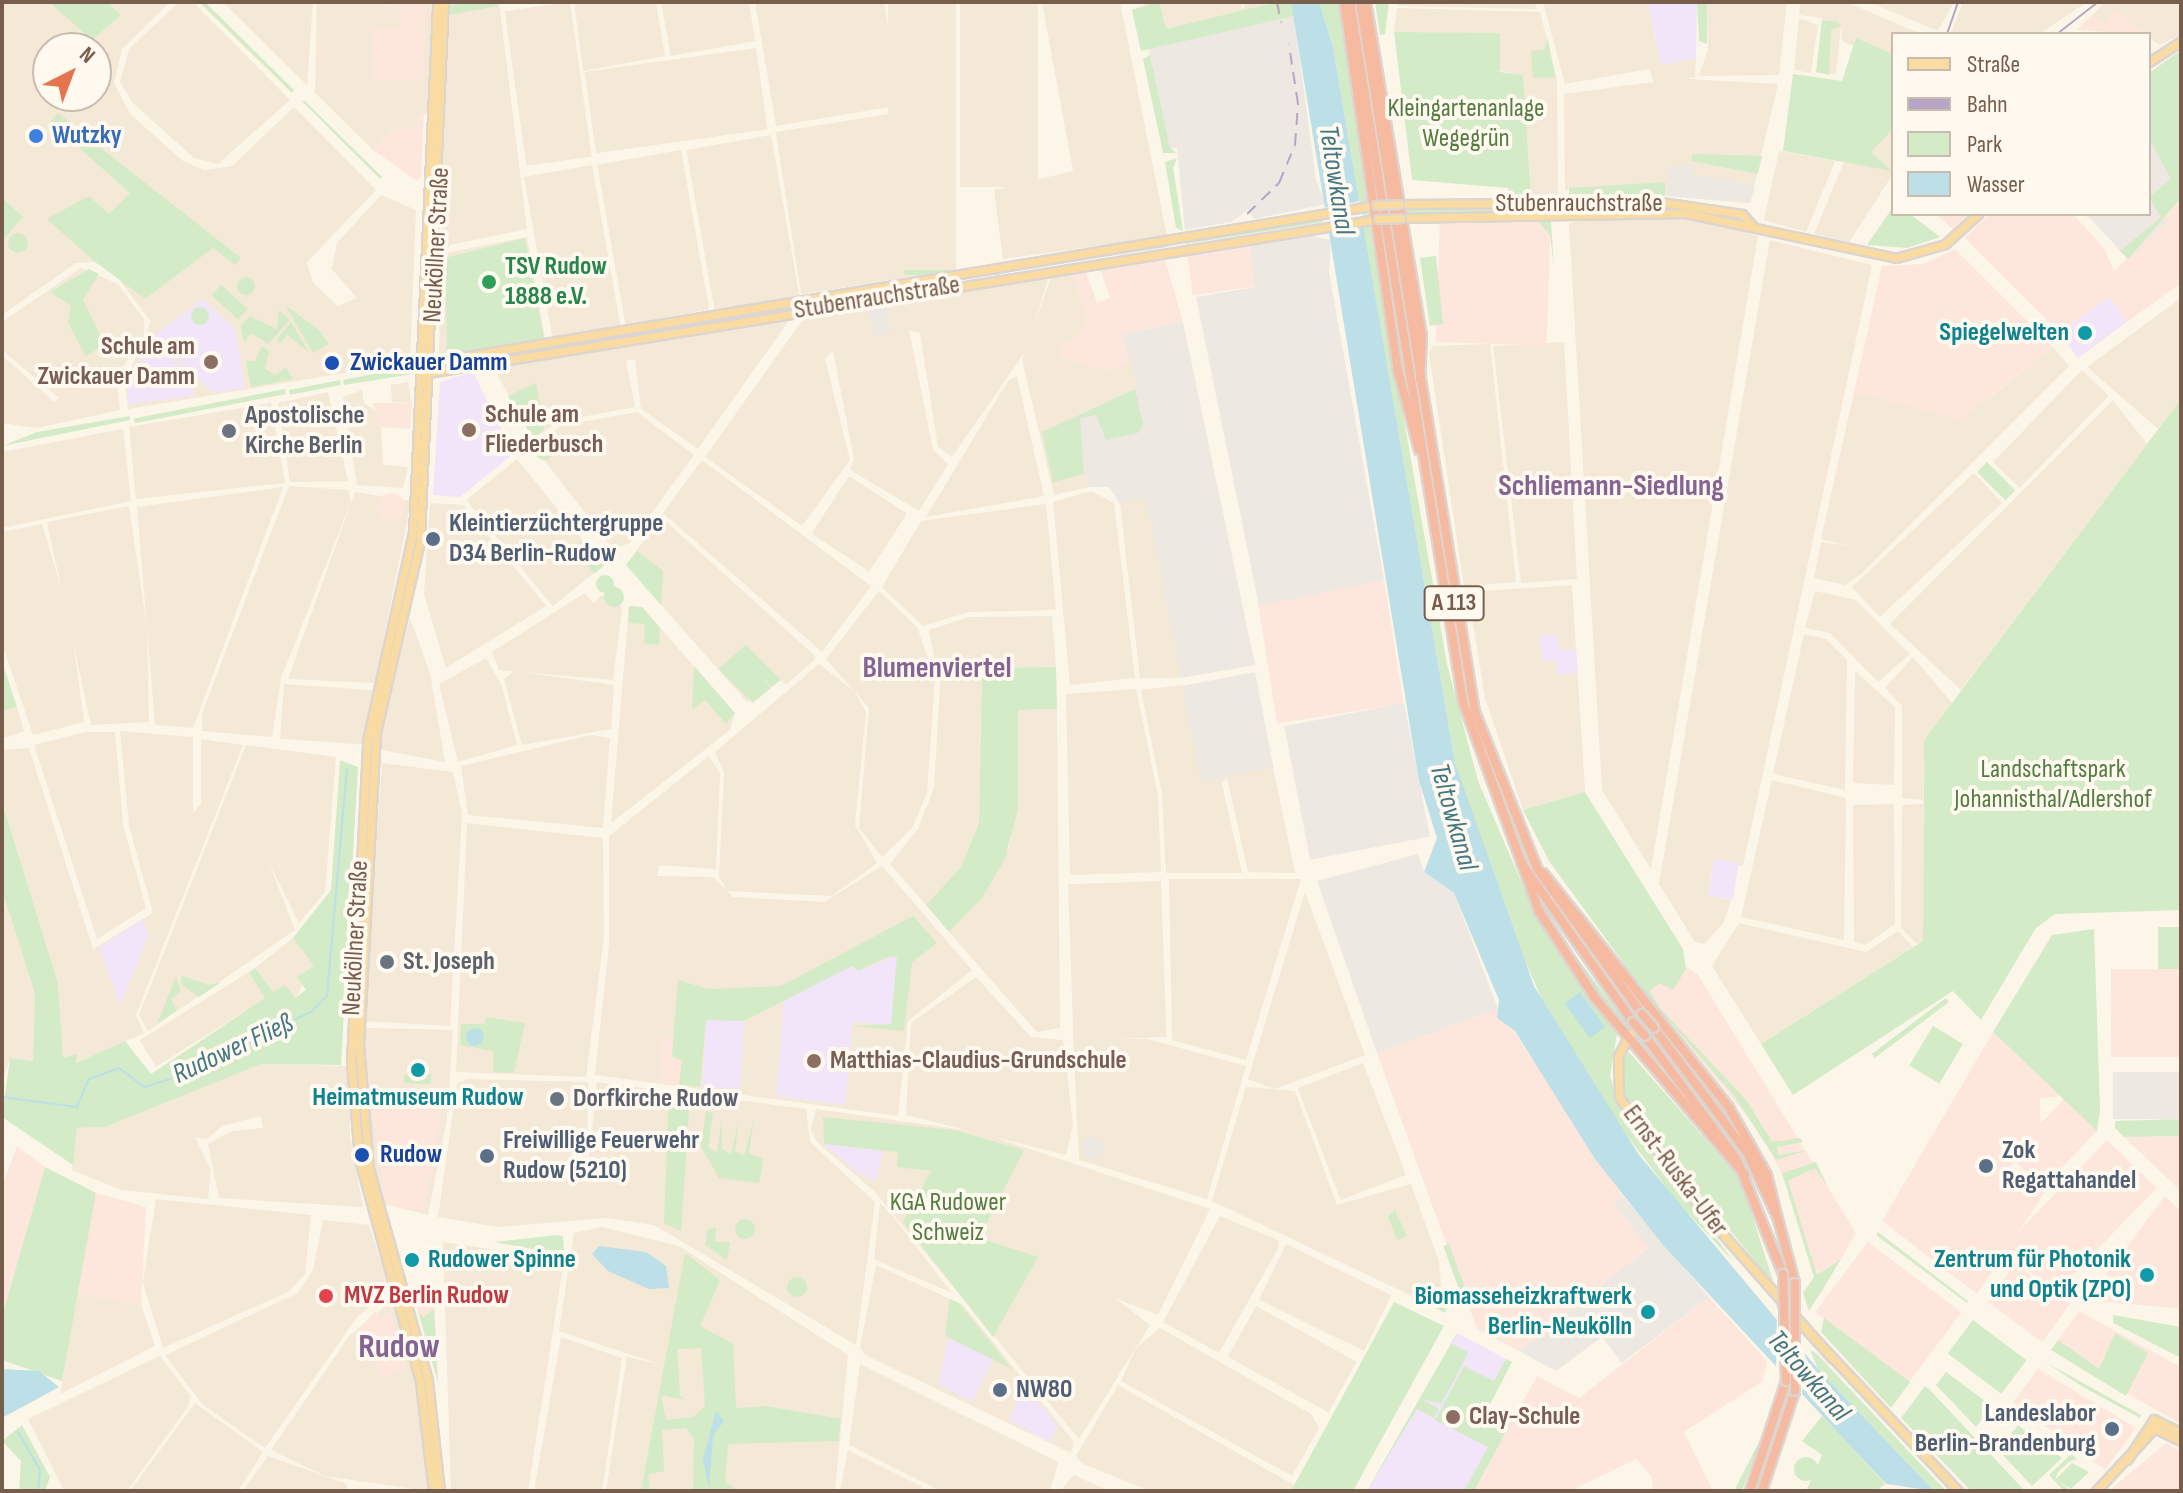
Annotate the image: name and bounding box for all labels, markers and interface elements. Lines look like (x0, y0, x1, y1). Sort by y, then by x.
north arrow (32, 32, 112, 112)
legend (1891, 32, 2151, 216)
text: N (74, 41, 100, 69)
text: Straße (1967, 50, 2020, 79)
text: Bahn (1967, 90, 2008, 119)
park label: Kleingartenanlage Wegegrün (1388, 93, 1544, 154)
place label: Wutzky (52, 120, 122, 152)
water label: Teltowkanal (1311, 123, 1361, 237)
marker: Wutzky (27, 127, 45, 145)
text: Park (1967, 130, 2002, 159)
street label: Neuköllner Straße (417, 167, 457, 323)
text: Wasser (1967, 170, 2025, 199)
street label: Stubenrauchstraße (1495, 188, 1663, 220)
place label: TSV Rudow 1888 e.V. (505, 251, 607, 312)
street label: Stubenrauchstraße (792, 269, 962, 327)
marker: TSV Rudow 1888 e.V. (480, 273, 498, 291)
place label: Spiegelwelten (1939, 317, 2069, 349)
marker: Spiegelwelten (2076, 324, 2094, 342)
place label: Schule am Zwickauer Damm (37, 331, 195, 392)
place label: Zwickauer Damm (350, 347, 508, 379)
marker: Zwickauer Damm (321, 352, 343, 374)
marker: Schule am Zwickauer Damm (202, 353, 220, 371)
place label: Schule am Fliederbusch (485, 399, 603, 460)
place label: Apostolische Kirche Berlin (245, 400, 365, 462)
marker: Schule am Fliederbusch (460, 421, 478, 439)
marker: Apostolische Kirche Berlin (220, 422, 238, 440)
district label: Schliemann-Siedlung (1498, 468, 1724, 504)
place label: Kleintierzüchtergruppe D34 Berlin-Rudow (449, 508, 663, 570)
marker: Kleintierzüchtergruppe D34 Berlin-Rudow (424, 530, 442, 548)
road number: A 113 (1422, 583, 1486, 623)
district label: Blumenviertel (862, 650, 1012, 686)
park label: Landschaftspark Johannisthal/Adlershof (1954, 754, 2152, 816)
water label: Teltowkanal (1422, 760, 1484, 874)
street label: Neuköllner Straße (336, 860, 376, 1016)
place label: St. Joseph (403, 946, 495, 978)
marker: St. Joseph (378, 953, 396, 971)
water label: Rudower Fließ (167, 1007, 299, 1091)
place label: Matthias-Claudius-Grundschule (830, 1045, 1127, 1077)
marker: Matthias-Claudius-Grundschule (805, 1052, 823, 1070)
marker: Heimatmuseum Rudow (409, 1061, 427, 1079)
place label: Heimatmuseum Rudow (312, 1082, 524, 1114)
place label: Dorfkirche Rudow (573, 1083, 738, 1115)
marker: Dorfkirche Rudow (548, 1090, 566, 1108)
street label: Ernst-Ruska-Ufer (1616, 1099, 1734, 1243)
place label: Freiwillige Feuerwehr Rudow (5210) (503, 1125, 699, 1186)
place label: Zok Regattahandel (2002, 1135, 2136, 1196)
place label: Rudow (380, 1139, 442, 1171)
marker: Rudow (351, 1144, 373, 1166)
marker: Freiwillige Feuerwehr Rudow (5210) (478, 1147, 496, 1165)
marker: Zok Regattahandel (1977, 1157, 1995, 1175)
park label: KGA Rudower Schweiz (890, 1187, 1006, 1248)
place label: Rudower Spinne (428, 1244, 576, 1276)
place label: Zentrum für Photonik und Optik (ZPO) (1934, 1244, 2131, 1306)
marker: Rudower Spinne (403, 1251, 421, 1269)
marker: Zentrum für Photonik und Optik (ZPO) (2138, 1266, 2156, 1284)
place label: MVZ Berlin Rudow (344, 1280, 509, 1312)
place label: Biomasseheizkraftwerk Berlin-Neukölln (1414, 1281, 1632, 1342)
marker: MVZ Berlin Rudow (315, 1285, 337, 1307)
marker: Biomasseheizkraftwerk Berlin-Neukölln (1639, 1303, 1657, 1321)
water label: Teltowkanal (1759, 1324, 1857, 1428)
district label: Rudow (358, 1327, 440, 1367)
place label: NW80 (1016, 1374, 1072, 1406)
marker: NW80 (991, 1381, 1009, 1399)
place label: Landeslabor Berlin-Brandenburg (1915, 1398, 2096, 1460)
place label: Clay-Schule (1469, 1401, 1580, 1433)
marker: Clay-Schule (1444, 1408, 1462, 1426)
marker: Landeslabor Berlin-Brandenburg (2103, 1420, 2121, 1438)

